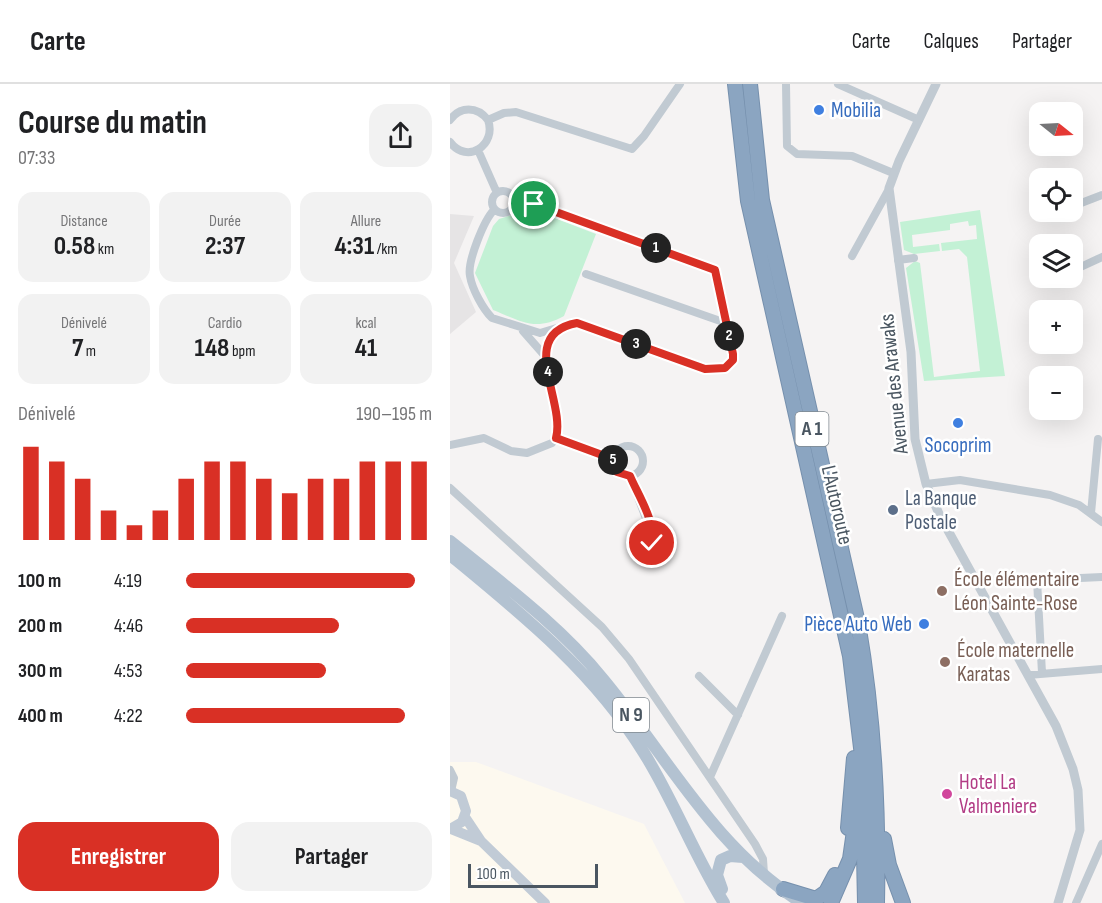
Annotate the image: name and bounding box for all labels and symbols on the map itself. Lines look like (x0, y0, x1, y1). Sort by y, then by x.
place label: Mobilia (831, 98, 881, 123)
north arrow (1029, 102, 1083, 156)
marker: Mobilia (812, 103, 826, 117)
pin (508, 178, 559, 229)
pin: 1 (641, 233, 671, 263)
street label: Avenue des Arawaks (874, 313, 914, 456)
pin: 2 (714, 321, 744, 351)
pin: 3 (621, 329, 651, 359)
pin: 4 (533, 357, 563, 387)
road number: A 1 (796, 412, 828, 446)
marker: Socoprim (951, 416, 965, 430)
place label: Socoprim (925, 433, 991, 458)
pin: 5 (598, 445, 628, 475)
street label: L'Autoroute (816, 463, 858, 547)
place label: La Banque Postale (905, 486, 977, 535)
marker: La Banque Postale (886, 503, 900, 517)
pin (626, 517, 677, 568)
place label: École élémentaire Léon Sainte-Rose (954, 567, 1080, 616)
marker: École élémentaire Léon Sainte-Rose (935, 584, 949, 598)
place label: Pièce Auto Web (804, 612, 912, 637)
marker: Pièce Auto Web (917, 617, 931, 631)
place label: École maternelle Karatas (957, 638, 1074, 687)
marker: École maternelle Karatas (938, 655, 952, 669)
road number: N 9 (613, 698, 649, 732)
place label: Hotel La Valmeniere (959, 770, 1037, 819)
marker: Hotel La Valmeniere (940, 787, 954, 801)
scale bar (468, 861, 598, 888)

